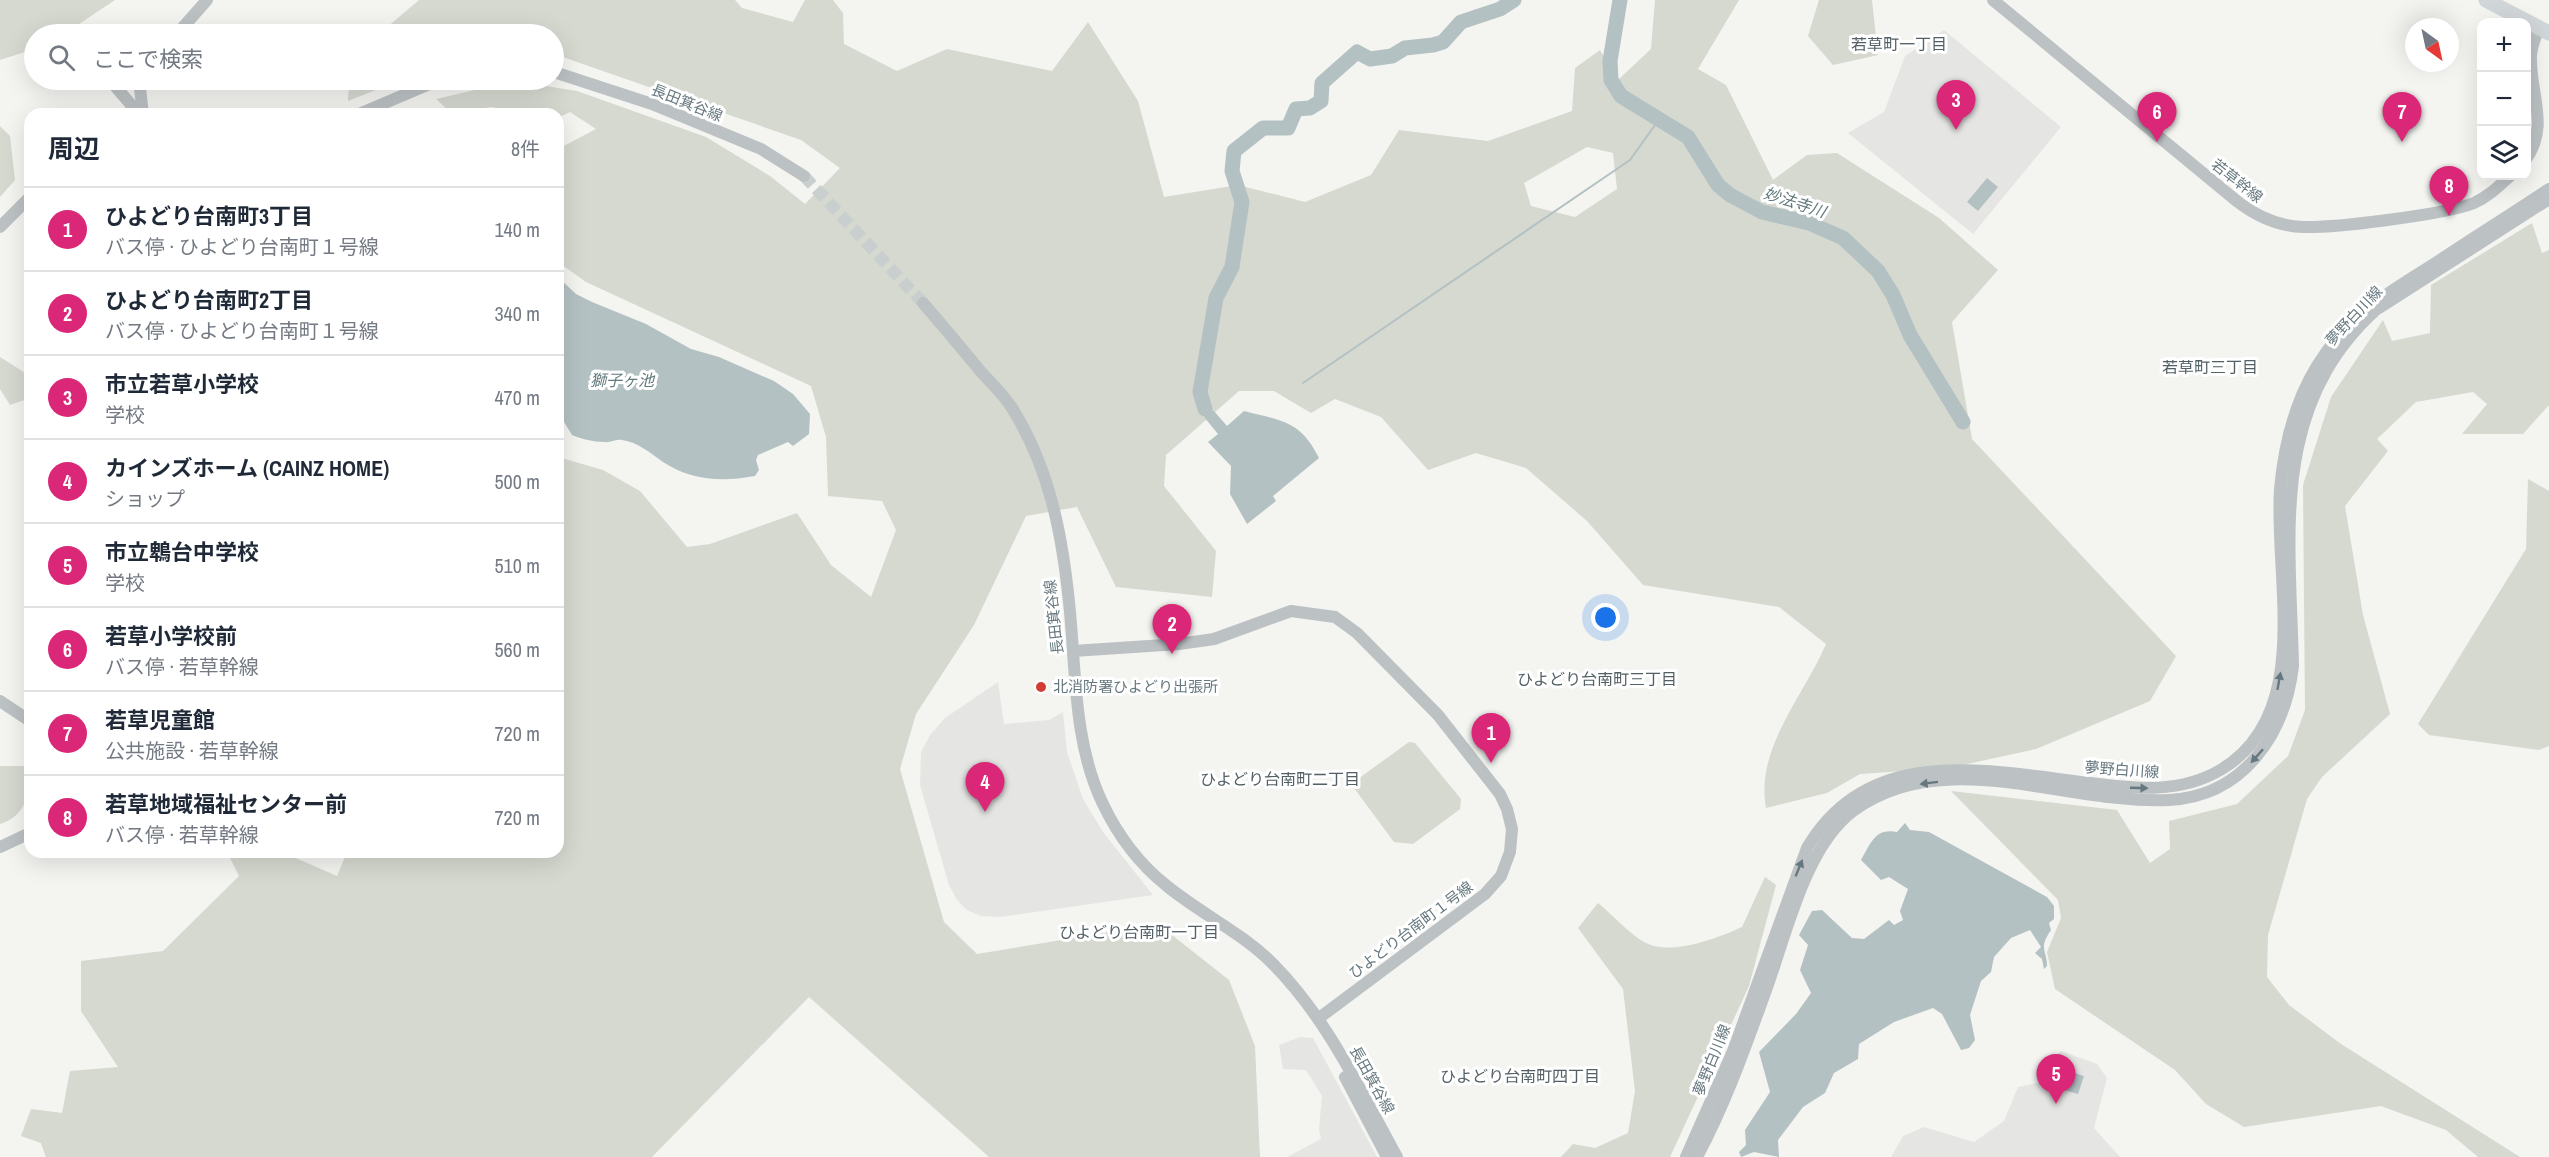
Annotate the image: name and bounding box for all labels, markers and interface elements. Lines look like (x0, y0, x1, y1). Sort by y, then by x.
north arrow (2405, 18, 2459, 72)
map controls (2477, 18, 2531, 180)
button: + (2477, 18, 2531, 72)
search box (24, 24, 564, 90)
district label: 若草町一丁目 (1851, 33, 1947, 55)
icon: search (45, 41, 78, 74)
text: ここで検索 (93, 44, 203, 74)
button: − (2477, 72, 2531, 126)
street label: 長田箕谷線 (648, 79, 726, 126)
pin: 3 (1936, 80, 1976, 130)
pin: 6 (2138, 92, 2176, 142)
pin: 7 (2382, 92, 2422, 142)
button: layers (2477, 126, 2531, 180)
text: 周辺 (48, 131, 100, 166)
text: 8件 (511, 135, 540, 162)
street label: 若草幹線 (2207, 154, 2267, 207)
pin: 8 (2430, 166, 2468, 216)
water label: 妙法寺川 (1761, 182, 1831, 223)
text: ひよどり台南町3丁目 (105, 201, 313, 231)
text: 1 (63, 216, 72, 243)
text: 140 m (494, 216, 540, 243)
text: バス停 · ひよどり台南町１号線 (105, 233, 379, 260)
street label: 夢野白川線 (2320, 281, 2387, 350)
text: ひよどり台南町2丁目 (105, 285, 313, 315)
text: 2 (63, 300, 72, 327)
text: 340 m (494, 300, 540, 327)
text: バス停 · ひよどり台南町１号線 (105, 317, 379, 344)
district label: 若草町三丁目 (2162, 356, 2258, 378)
text: 市立若草小学校 (105, 369, 259, 399)
water label: 獅子ヶ池 (590, 369, 656, 391)
text: 3 (63, 384, 72, 411)
text: 470 m (494, 384, 540, 411)
text: 学校 (105, 401, 145, 428)
text: カインズホーム (CAINZ HOME) (105, 453, 389, 483)
text: 4 (63, 468, 72, 495)
text: 500 m (494, 468, 540, 495)
text: ショップ (105, 485, 185, 512)
text: 市立鵯台中学校 (105, 537, 259, 567)
text: 5 (63, 552, 72, 579)
text: 510 m (494, 552, 540, 579)
text: 学校 (105, 569, 145, 596)
street label: 長田箕谷線 (1039, 579, 1068, 655)
your location (1591, 603, 1620, 632)
pin: 2 (1152, 604, 1192, 654)
text: 若草小学校前 (105, 621, 237, 651)
text: 6 (63, 636, 72, 663)
text: 560 m (494, 636, 540, 663)
text: バス停 · 若草幹線 (105, 653, 259, 680)
district label: ひよどり台南町三丁目 (1517, 668, 1677, 690)
one-way arrow (2275, 671, 2284, 690)
place label: 北消防署ひよどり出張所 (1053, 676, 1218, 697)
marker: 北消防署ひよどり出張所 (1034, 680, 1048, 694)
text: 若草児童館 (105, 705, 215, 735)
pin: 1 (1472, 714, 1510, 763)
text: 7 (63, 720, 72, 747)
text: 720 m (494, 720, 540, 747)
text: 公共施設 · 若草幹線 (105, 737, 279, 764)
one-way arrow (2251, 748, 2264, 763)
street label: 夢野白川線 (2084, 756, 2160, 783)
pin: 4 (966, 762, 1004, 812)
district label: ひよどり台南町二丁目 (1200, 768, 1360, 790)
one-way arrow (1919, 778, 1938, 788)
one-way arrow (2130, 783, 2149, 792)
text: 若草地域福祉センター前 (105, 789, 347, 819)
text: 8 (63, 804, 72, 831)
text: 720 m (494, 804, 540, 831)
text: バス停 · 若草幹線 (105, 821, 259, 848)
one-way arrow (1795, 859, 1804, 877)
street label: ひよどり台南町１号線 (1344, 876, 1477, 983)
district label: ひよどり台南町一丁目 (1059, 921, 1219, 943)
street label: 夢野白川線 (1688, 1021, 1735, 1099)
street label: 長田箕谷線 (1345, 1042, 1400, 1118)
pin: 5 (2036, 1054, 2076, 1104)
district label: ひよどり台南町四丁目 (1440, 1065, 1600, 1087)

